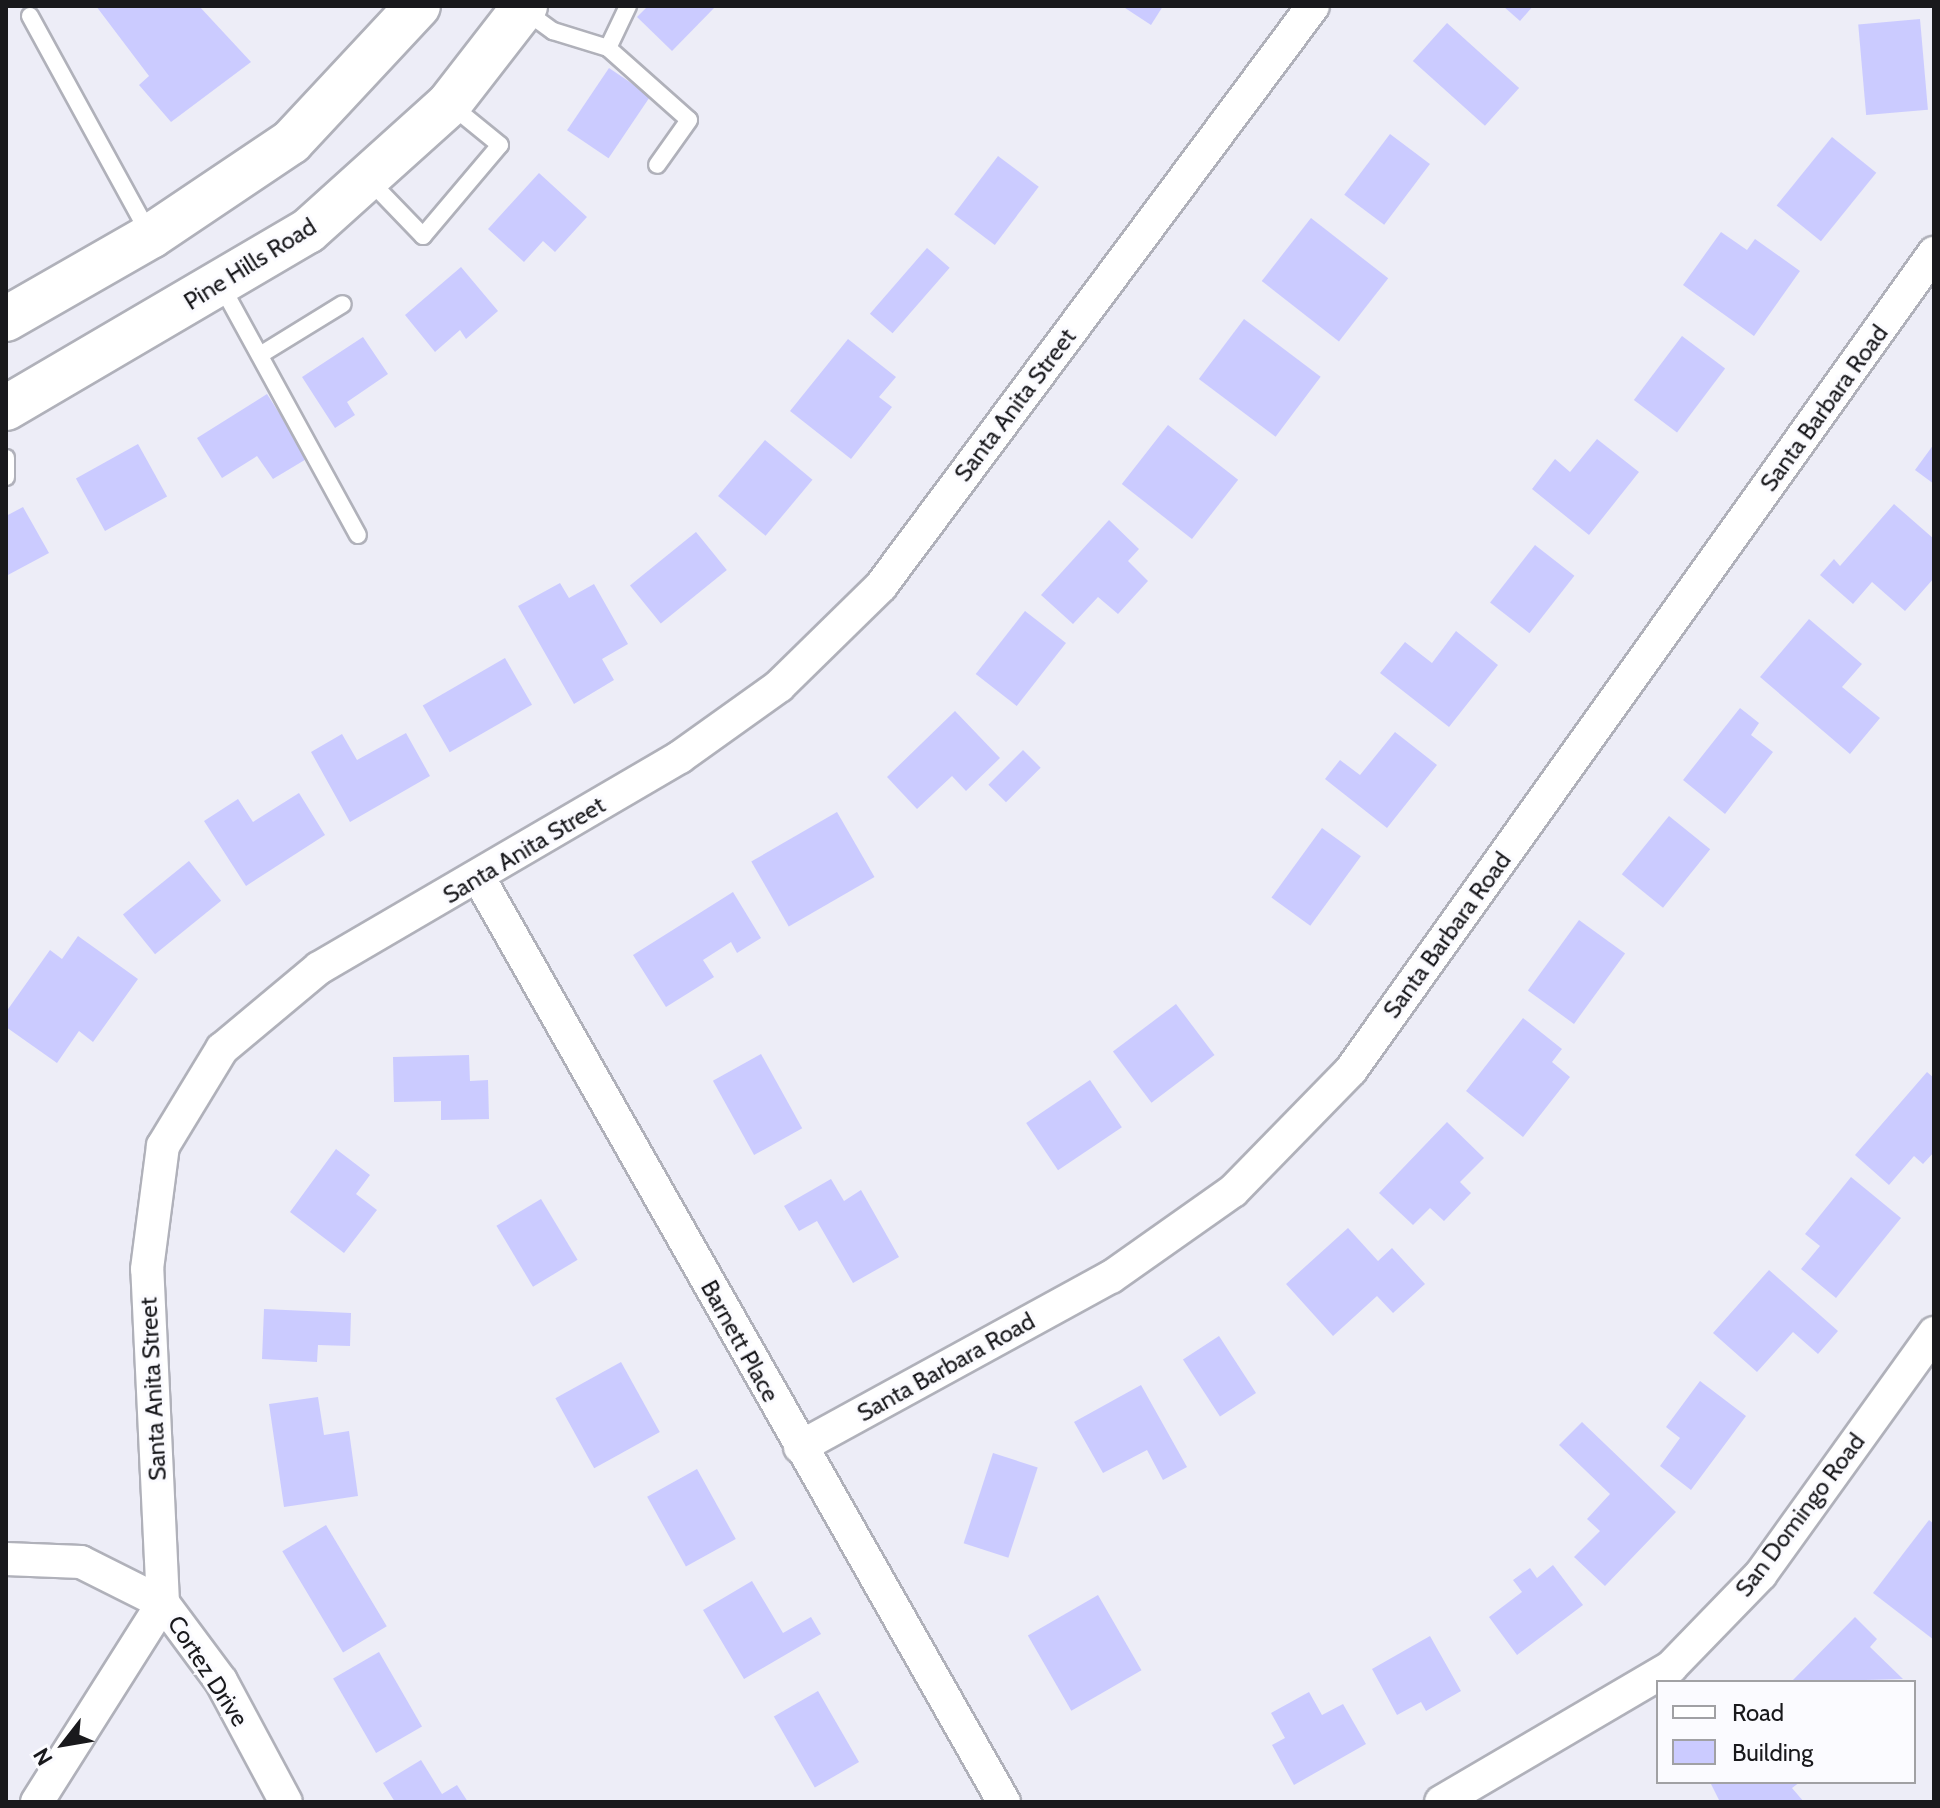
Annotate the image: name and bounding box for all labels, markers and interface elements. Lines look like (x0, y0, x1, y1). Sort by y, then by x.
street label: Pine Hills Road (179, 212, 321, 316)
street label: Santa Barbara Road (1754, 319, 1894, 497)
street label: Santa Anita Street (948, 323, 1082, 487)
street label: Santa Anita Street (438, 790, 610, 910)
street label: Santa Barbara Road (1377, 846, 1517, 1024)
street label: Barnett Place (695, 1275, 785, 1407)
street label: Santa Anita Street (134, 1297, 172, 1481)
street label: Santa Barbara Road (852, 1306, 1040, 1428)
street label: San Domingo Road (1729, 1428, 1871, 1602)
street label: Cortez Drive (162, 1610, 254, 1732)
legend (1656, 1680, 1916, 1784)
text: Road (1732, 1698, 1784, 1727)
north arrow (24, 1704, 104, 1784)
text: Building (1732, 1738, 1813, 1767)
text: N (27, 1743, 59, 1770)

